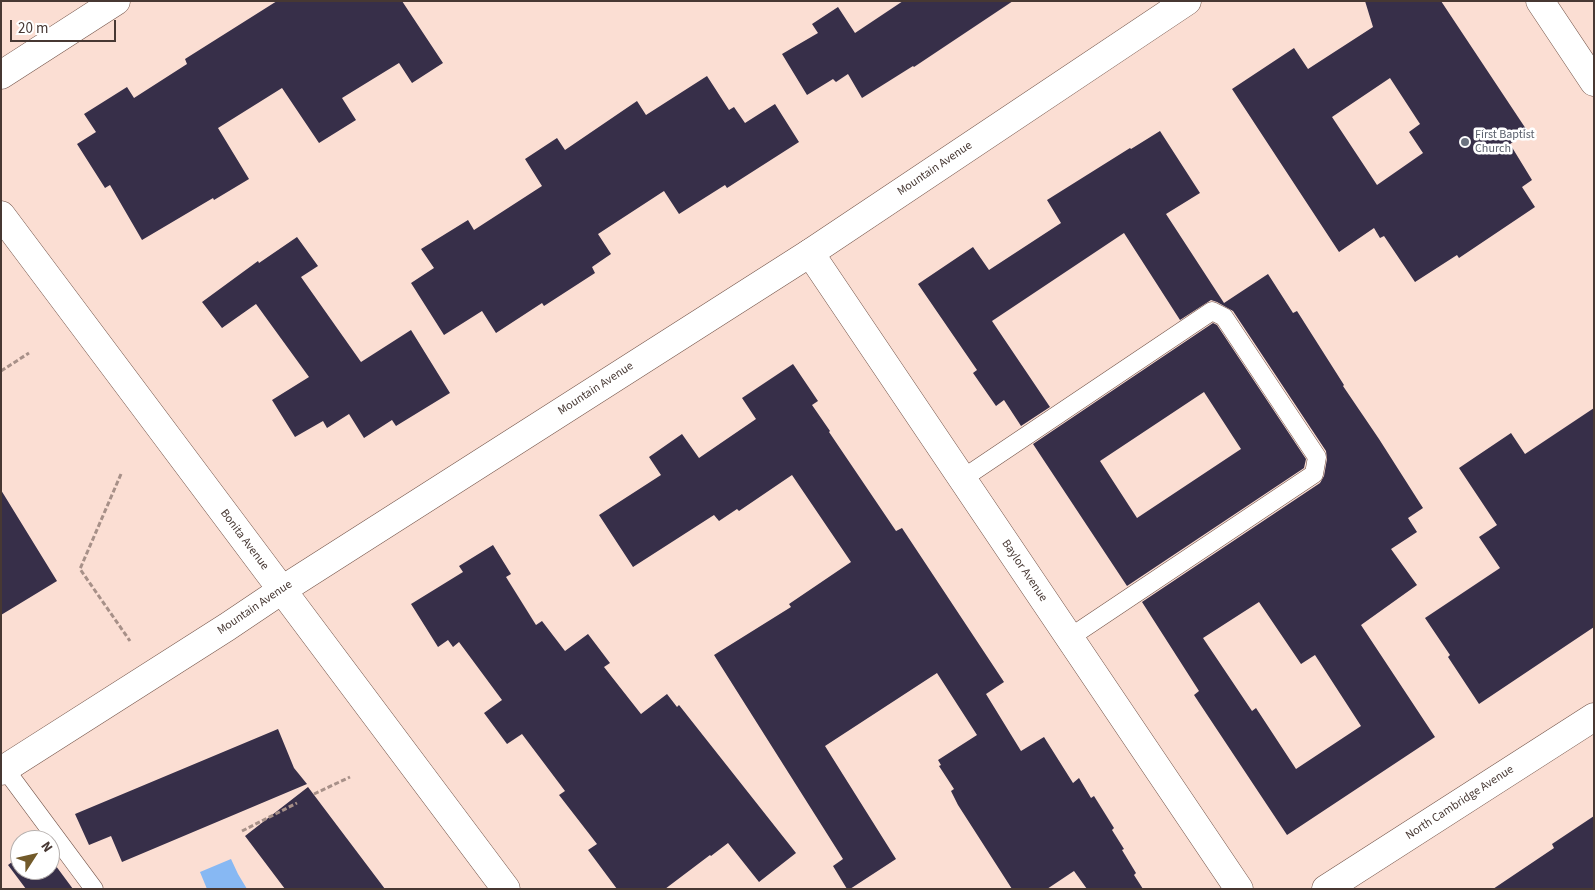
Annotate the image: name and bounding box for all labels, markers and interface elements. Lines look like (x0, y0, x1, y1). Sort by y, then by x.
scale bar (12, 10, 119, 42)
text: 20 m (18, 18, 48, 39)
place label: First Baptist Church (1475, 128, 1535, 156)
marker: First Baptist Church (1459, 136, 1471, 148)
street label: Mountain Avenue (895, 139, 975, 199)
street label: Mountain Avenue (556, 359, 636, 419)
street label: Bonita Avenue (216, 507, 272, 573)
street label: Baylor Avenue (998, 537, 1050, 605)
street label: Mountain Avenue (215, 578, 295, 638)
street label: North Cambridge Avenue (1403, 763, 1517, 843)
north arrow (10, 830, 60, 880)
text: N (36, 837, 57, 857)

